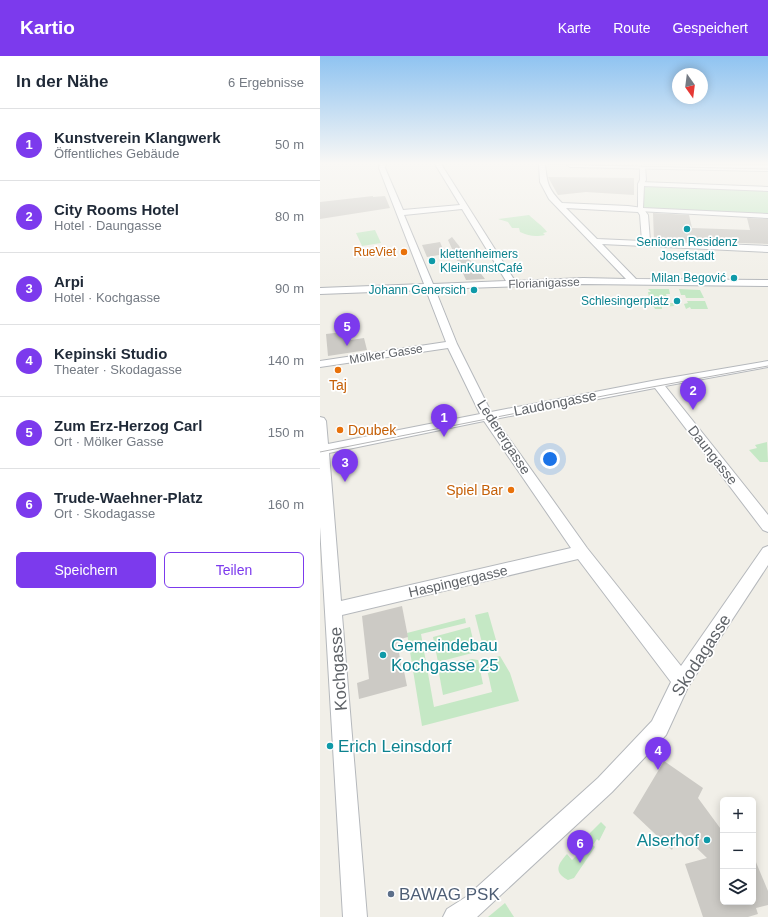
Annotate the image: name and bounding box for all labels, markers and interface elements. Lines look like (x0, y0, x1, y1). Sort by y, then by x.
text: Kartio (20, 17, 75, 38)
text: Karte (558, 20, 591, 36)
text: Route (613, 20, 651, 36)
text: Gespeichert (673, 20, 748, 36)
north arrow (672, 68, 708, 104)
text: In der Nähe (16, 72, 109, 91)
text: 6 Ergebnisse (228, 75, 304, 90)
text: Kunstverein Klangwerk (54, 129, 221, 146)
text: 1 (25, 137, 33, 152)
text: 50 m (275, 137, 304, 152)
text: Öffentliches Gebäude (54, 146, 180, 161)
text: City Rooms Hotel (54, 201, 179, 218)
text: 2 (25, 209, 33, 224)
text: 80 m (275, 209, 304, 224)
text: Hotel · Daungasse (54, 218, 162, 233)
marker: Senioren Residenz Josefstadt (682, 224, 692, 234)
place label: Senioren Residenz Josefstadt (636, 235, 738, 263)
place label: RueViet (354, 245, 397, 259)
marker: RueViet (399, 247, 409, 257)
place label: klettenheimers KleinKunstCafé (440, 247, 523, 275)
marker: klettenheimers KleinKunstCafé (427, 256, 437, 266)
place label: Milan Begović (651, 271, 726, 285)
text: Arpi (54, 273, 84, 290)
marker: Milan Begović (729, 273, 739, 283)
street label: Florianigasse (508, 275, 580, 291)
text: 3 (25, 281, 33, 296)
text: 90 m (275, 281, 304, 296)
place label: Johann Genersich (369, 283, 466, 297)
marker: Johann Genersich (469, 285, 479, 295)
text: Hotel · Kochgasse (54, 290, 160, 305)
place label: Schlesingerplatz (581, 294, 669, 308)
marker: Schlesingerplatz (672, 296, 682, 306)
pin: 5 (334, 313, 360, 346)
street label: Mölker Gasse (348, 341, 424, 367)
text: Kepinski Studio (54, 345, 167, 362)
text: 4 (25, 353, 33, 368)
text: 140 m (268, 353, 304, 368)
text: Theater · Skodagasse (54, 362, 182, 377)
marker: Taj (333, 365, 343, 375)
place label: Taj (329, 377, 347, 393)
pin: 2 (680, 377, 706, 410)
street label: Laudongasse (512, 387, 598, 419)
street label: Lederergasse (474, 397, 534, 477)
pin: 1 (431, 404, 457, 437)
text: Zum Erz-Herzog Carl (54, 417, 202, 434)
place label: Doubek (348, 422, 397, 438)
street label: Daungasse (685, 422, 741, 488)
text: 5 (25, 425, 33, 440)
text: 150 m (268, 425, 304, 440)
marker: Doubek (335, 425, 345, 435)
text: Ort · Mölker Gasse (54, 434, 164, 449)
pin: 3 (332, 449, 358, 482)
your location (540, 449, 560, 469)
place label: Spiel Bar (446, 482, 503, 498)
marker: Spiel Bar (506, 485, 516, 495)
text: Trude-Waehner-Platz (54, 489, 203, 506)
text: 6 (25, 497, 33, 512)
text: 160 m (268, 497, 304, 512)
text: Ort · Skodagasse (54, 506, 155, 521)
button: Speichern (16, 552, 156, 588)
button: Teilen (164, 552, 304, 588)
street label: Haspingergasse (407, 562, 509, 600)
street label: Skodagasse (668, 611, 735, 700)
street label: Kochgasse (326, 626, 351, 712)
place label: Gemeindebau Kochgasse 25 (391, 636, 499, 675)
marker: Gemeindebau Kochgasse 25 (378, 650, 388, 660)
place label: Erich Leinsdorf (338, 737, 452, 756)
pin: 4 (645, 737, 671, 770)
marker: Erich Leinsdorf (325, 741, 335, 751)
map controls (720, 797, 756, 905)
button: + (720, 797, 756, 833)
pin: 6 (567, 830, 593, 863)
place label: Alserhof (637, 831, 699, 850)
button: − (720, 833, 756, 869)
marker: Alserhof (702, 835, 712, 845)
button: layers (720, 869, 756, 905)
place label: BAWAG PSK (399, 885, 500, 904)
marker: BAWAG PSK (386, 889, 396, 899)

